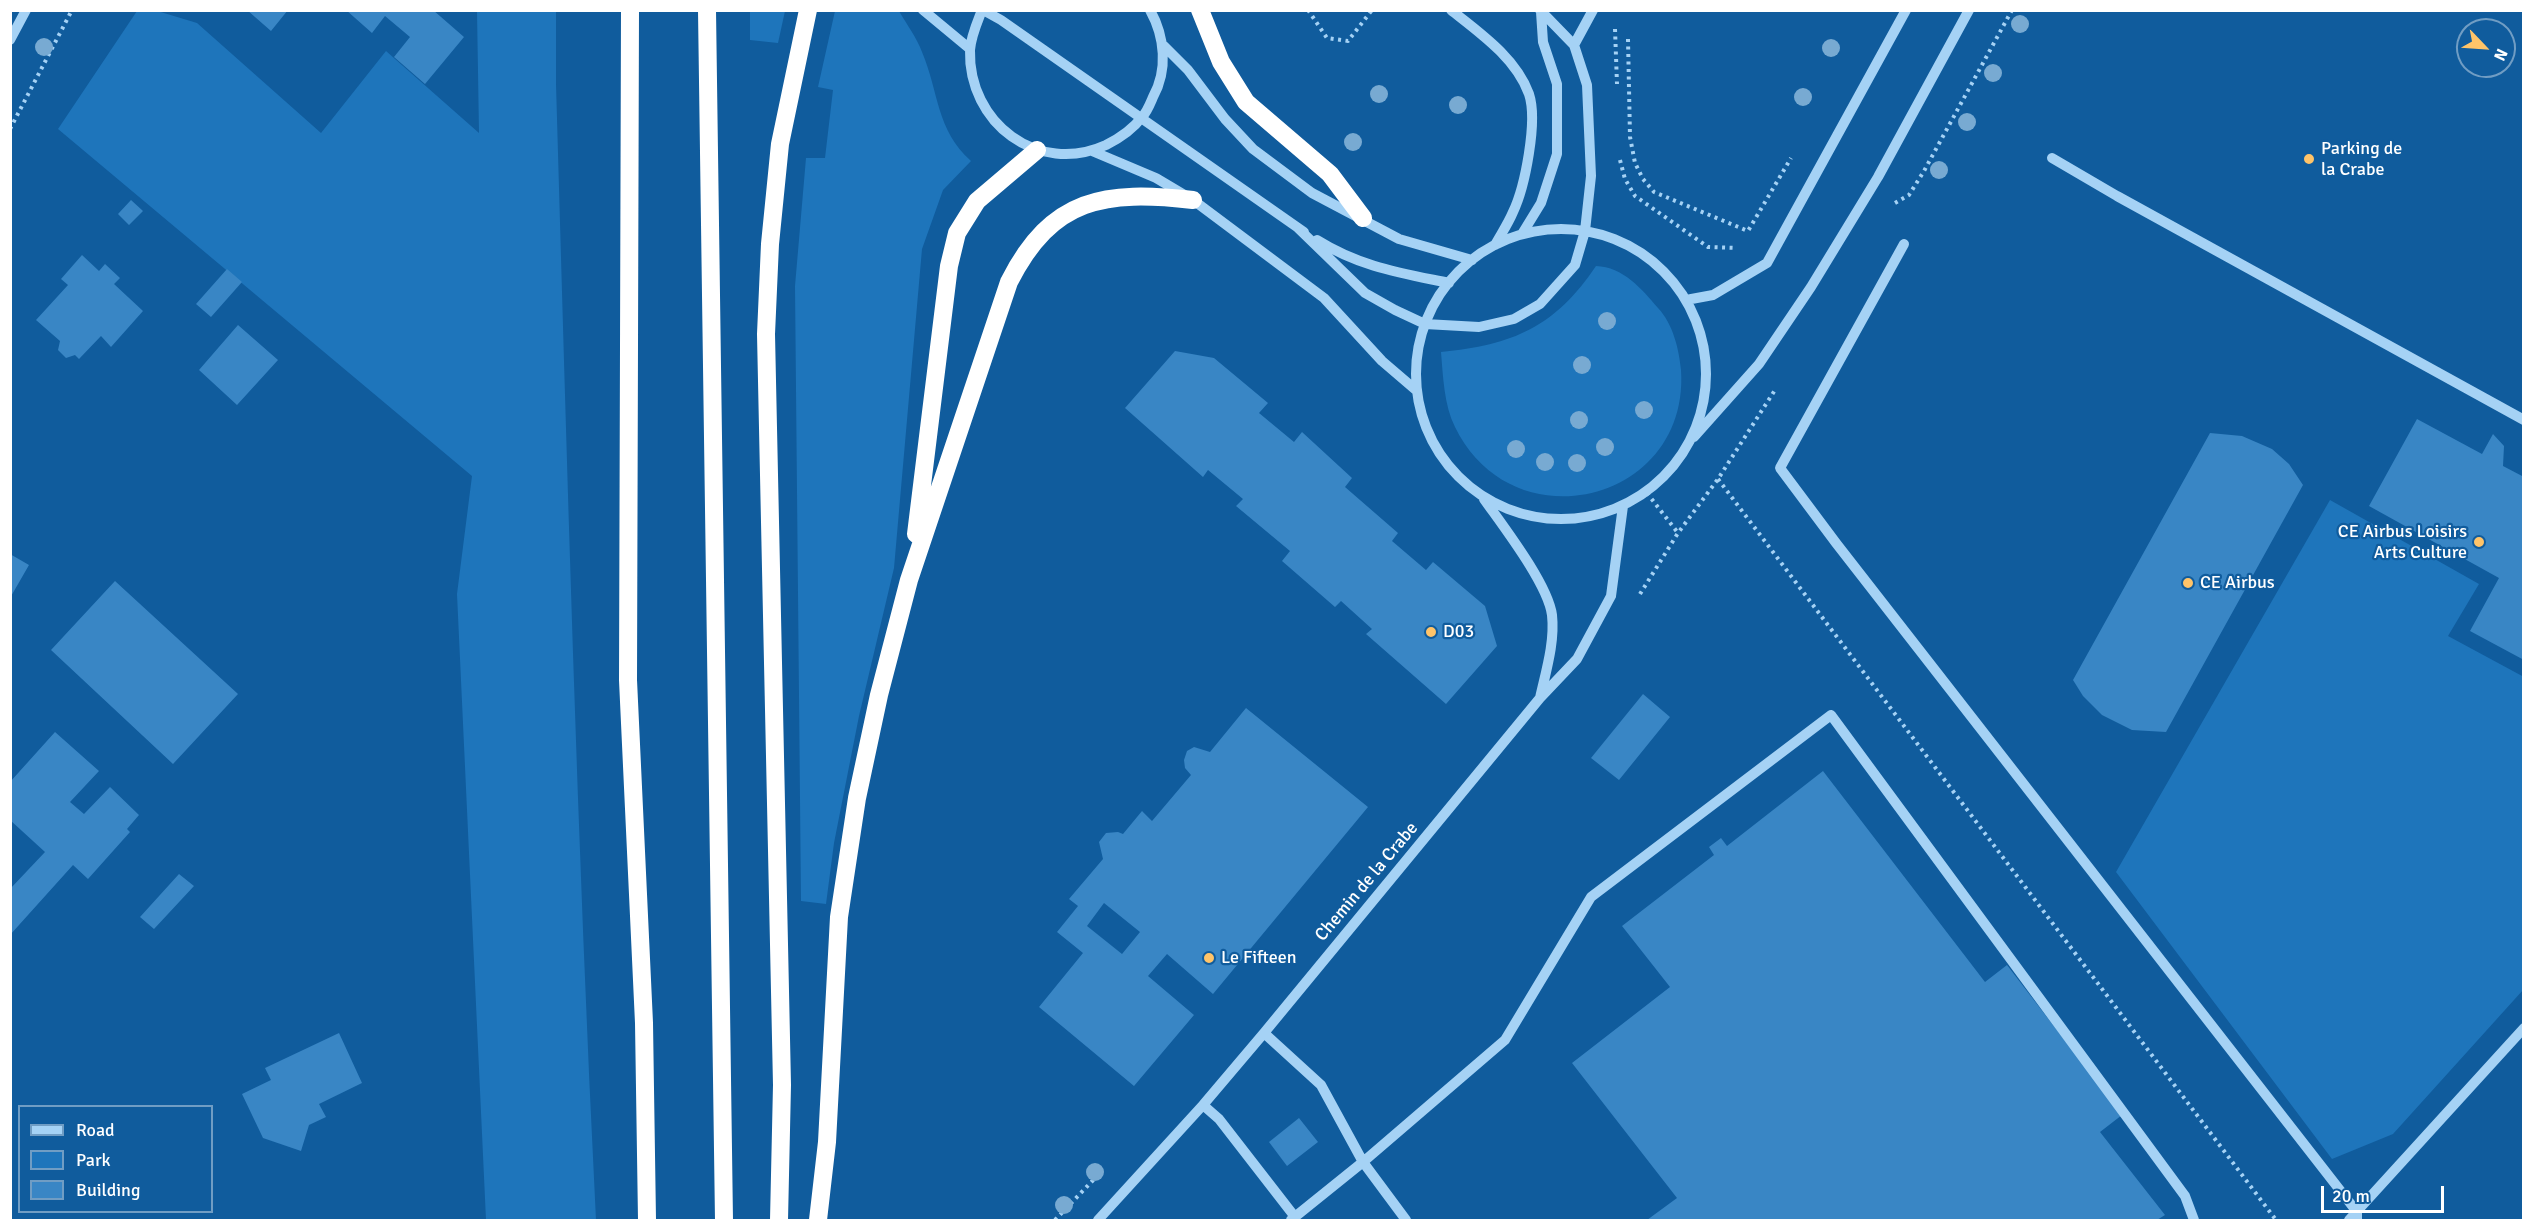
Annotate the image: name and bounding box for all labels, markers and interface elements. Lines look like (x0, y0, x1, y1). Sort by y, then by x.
north arrow (2456, 18, 2516, 78)
text: N (2489, 45, 2512, 64)
place label: Parking de la Crabe (2321, 138, 2402, 180)
marker: Parking de la Crabe (2302, 152, 2316, 166)
place label: CE Airbus Loisirs Arts Culture (2338, 521, 2467, 564)
marker: CE Airbus Loisirs Arts Culture (2472, 535, 2486, 549)
place label: CE Airbus (2200, 572, 2275, 594)
marker: CE Airbus (2181, 576, 2195, 590)
place label: D03 (1443, 621, 1474, 643)
marker: D03 (1424, 625, 1438, 639)
street label: Chemin de la Crabe (1311, 818, 1423, 946)
place label: Le Fifteen (1221, 947, 1296, 969)
marker: Le Fifteen (1202, 951, 1216, 965)
legend (18, 1105, 213, 1213)
text: Road (76, 1119, 115, 1141)
text: Park (76, 1149, 111, 1171)
scale bar (2324, 1174, 2447, 1212)
text: Building (76, 1179, 140, 1201)
text: 20 m (2332, 1185, 2370, 1207)

